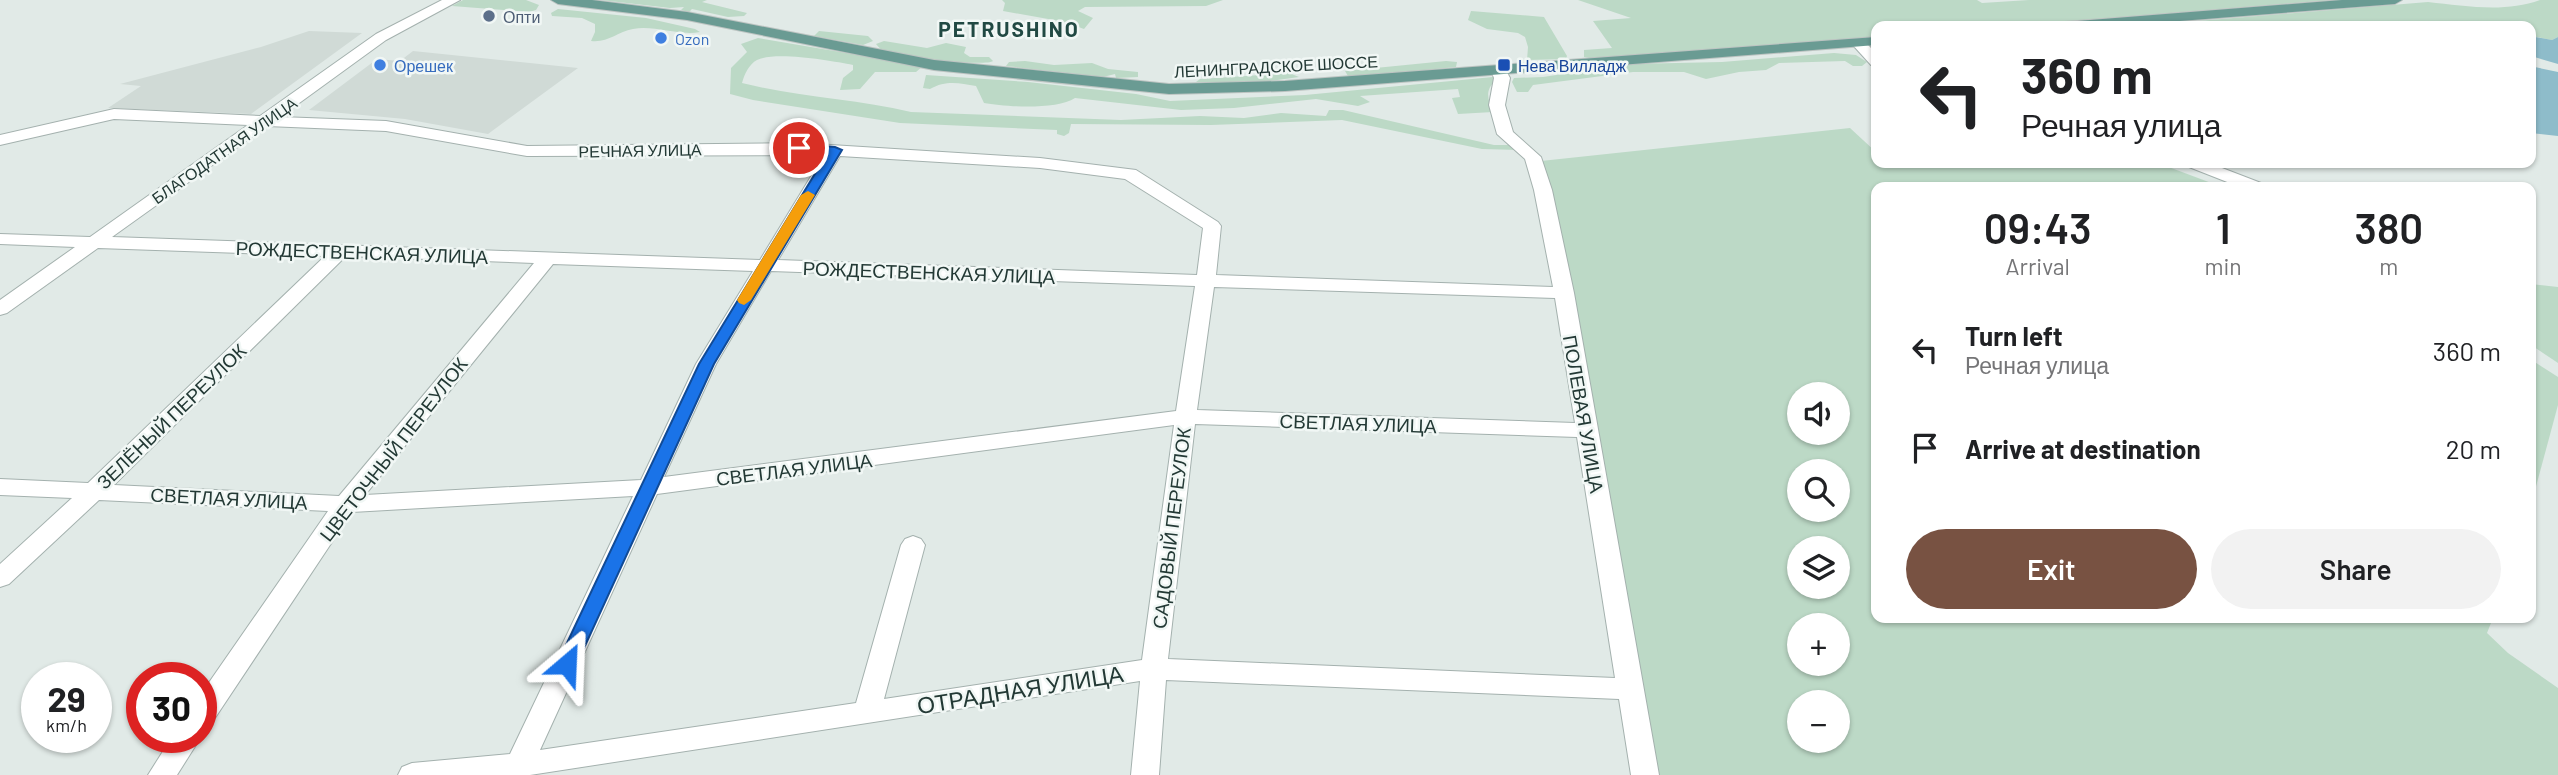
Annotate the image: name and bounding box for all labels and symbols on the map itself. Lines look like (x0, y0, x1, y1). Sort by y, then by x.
place label: Опти (503, 7, 540, 26)
marker: Опти (481, 8, 497, 24)
district label: PETRUSHINO (938, 16, 1080, 41)
place label: Ozon (675, 29, 709, 48)
marker: Ozon (653, 30, 669, 46)
street label: ЛЕНИНГРАДСКОЕ ШОССЕ (1174, 51, 1378, 81)
place label: Орешек (394, 56, 454, 75)
place label: Нева Вилладж (1518, 56, 1626, 75)
marker: Орешек (372, 57, 388, 73)
marker: Нева Вилладж (1496, 57, 1512, 73)
street label: БЛАГОДАТНАЯ УЛИЦА (148, 93, 300, 207)
pin (769, 118, 829, 178)
street label: РЕЧНАЯ УЛИЦА (578, 139, 702, 161)
street label: РОЖДЕСТВЕНСКАЯ УЛИЦА (235, 236, 489, 268)
street label: РОЖДЕСТВЕНСКАЯ УЛИЦА (802, 256, 1056, 288)
street label: ПОЛЕВАЯ УЛИЦА (1559, 333, 1609, 495)
street label: ЗЕЛЁНЫЙ ПЕРЕУЛОК (92, 339, 250, 493)
street label: ЦВЕТОЧНЫЙ ПЕРЕУЛОК (314, 353, 472, 545)
street label: СВЕТЛАЯ УЛИЦА (1279, 409, 1437, 437)
street label: САДОВЫЙ ПЕРЕУЛОК (1147, 426, 1195, 630)
street label: СВЕТЛАЯ УЛИЦА (715, 448, 874, 490)
street label: СВЕТЛАЯ УЛИЦА (150, 482, 308, 514)
position arrow (530, 627, 604, 701)
street label: ОТРАДНАЯ УЛИЦА (915, 659, 1126, 719)
speed limit sign: 30 (126, 662, 217, 753)

